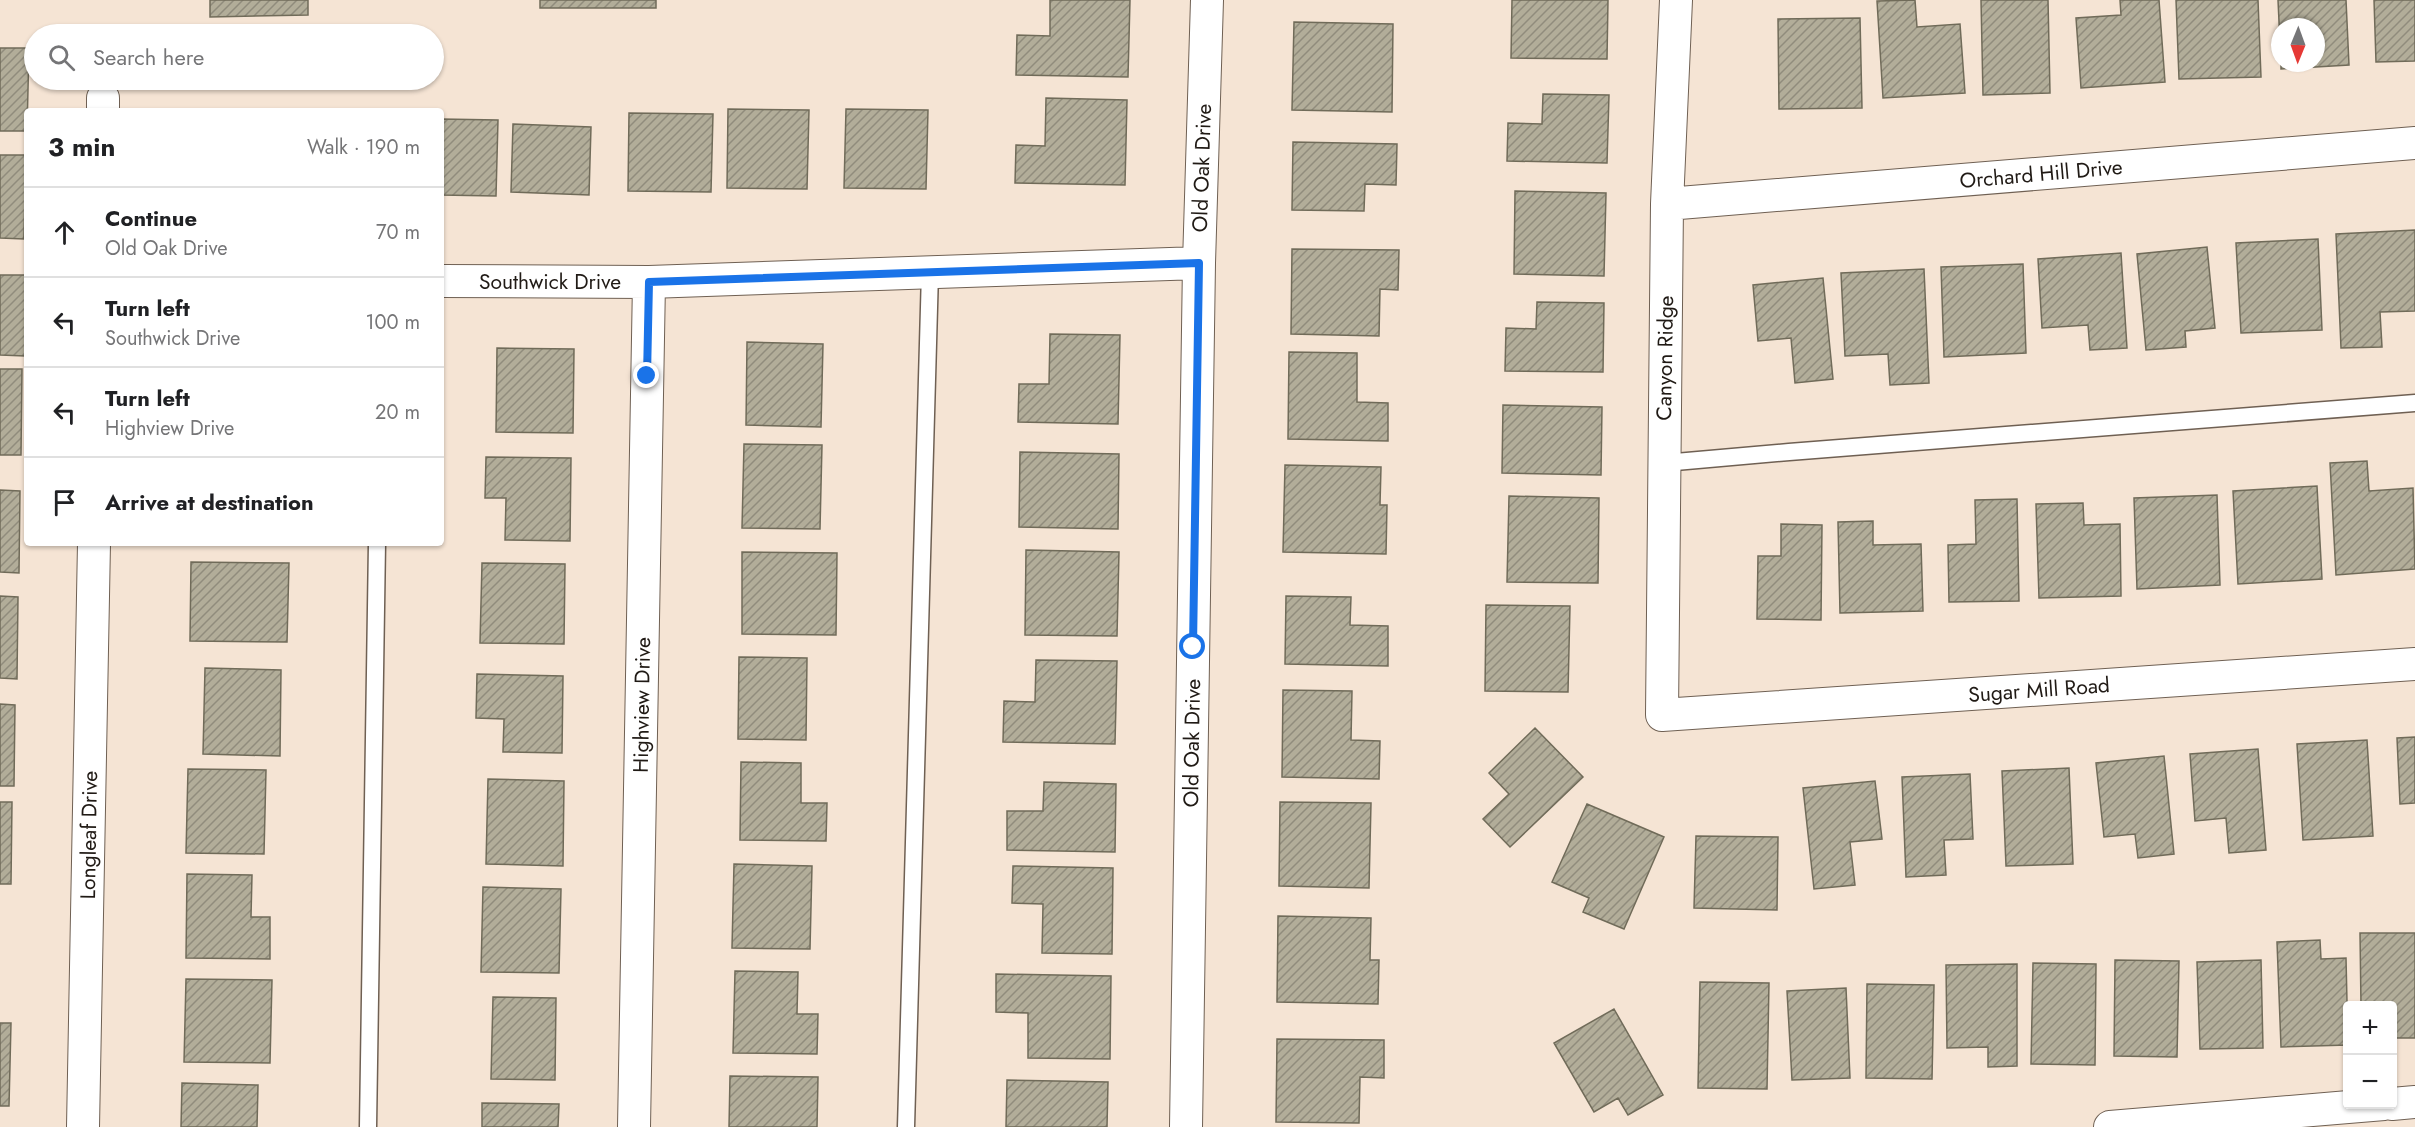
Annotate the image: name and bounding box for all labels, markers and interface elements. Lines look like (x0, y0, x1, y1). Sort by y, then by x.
north arrow (2271, 18, 2325, 72)
search box (24, 24, 444, 90)
icon: search (45, 41, 78, 74)
text: Search here (93, 41, 204, 73)
street label: Old Oak Drive (1185, 103, 1219, 233)
text: 3 min (48, 128, 115, 166)
text: Walk · 190 m (307, 133, 420, 162)
street label: Orchard Hill Drive (1958, 152, 2124, 196)
text: Continue (105, 202, 197, 234)
icon: ahead (48, 216, 81, 249)
text: 70 m (376, 218, 420, 247)
text: Old Oak Drive (105, 234, 227, 263)
street label: Southwick Drive (479, 267, 621, 297)
text: Turn left (105, 292, 190, 324)
street label: Canyon Ridge (1649, 295, 1681, 421)
icon: left (48, 306, 81, 339)
text: 100 m (365, 308, 420, 337)
text: Southwick Drive (105, 324, 240, 353)
route end (633, 362, 659, 388)
text: Turn left (105, 382, 190, 414)
icon: left (48, 396, 81, 429)
text: 20 m (375, 398, 420, 427)
text: Highview Drive (105, 414, 234, 443)
icon: arrive (48, 486, 81, 519)
text: Arrive at destination (105, 486, 314, 518)
route start (1179, 633, 1205, 659)
street label: Highview Drive (626, 637, 658, 773)
street label: Sugar Mill Road (1967, 670, 2111, 710)
street label: Old Oak Drive (1176, 678, 1208, 808)
street label: Longleaf Drive (73, 770, 105, 900)
map controls (2343, 1001, 2397, 1109)
button: + (2343, 1001, 2397, 1055)
button: − (2343, 1055, 2397, 1109)

